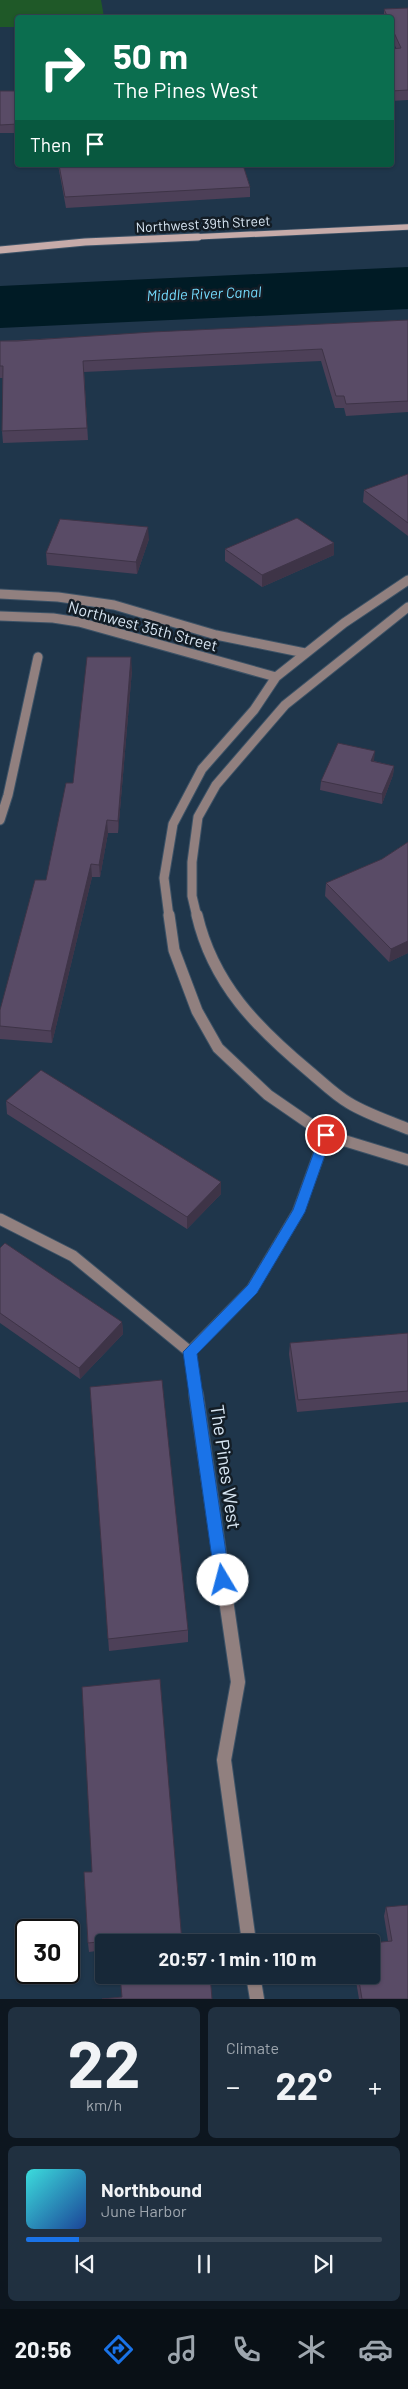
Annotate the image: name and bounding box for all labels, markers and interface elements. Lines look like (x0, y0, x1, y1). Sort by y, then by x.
text: 50 m (113, 34, 188, 76)
icon: right (30, 35, 95, 100)
text: The Pines West (113, 76, 259, 102)
icon: arrive (81, 130, 109, 158)
text: Then (30, 133, 71, 156)
street label: Northwest 39th Street (135, 211, 271, 236)
water label: Middle River Canal (146, 282, 262, 304)
street label: Northwest 35th Street (66, 596, 220, 655)
pin (305, 1114, 347, 1156)
icon: arrive (312, 1121, 340, 1149)
street label: The Pines West (206, 1403, 247, 1531)
position arrow (196, 1553, 248, 1605)
speed limit sign: 30 (15, 1919, 80, 1984)
text: 20:57 · 1 min · 110 m (159, 1947, 316, 1970)
text: 22 (68, 2023, 140, 2101)
text: Climate (226, 2038, 279, 2057)
text: 22° (276, 2062, 332, 2108)
text: − (226, 2069, 240, 2103)
text: + (368, 2069, 382, 2103)
text: km/h (86, 2095, 122, 2114)
text: Northbound (101, 2178, 202, 2201)
text: June Harbor (101, 2201, 187, 2220)
icon: previous (71, 2250, 99, 2278)
icon: pause (190, 2250, 218, 2278)
icon: next (309, 2250, 337, 2278)
icon: directions (101, 2332, 136, 2367)
icon: music (165, 2332, 200, 2367)
icon: phone (229, 2332, 264, 2367)
icon: climate (294, 2332, 329, 2367)
icon: car (358, 2332, 393, 2367)
text: 20:56 (15, 2336, 71, 2362)

